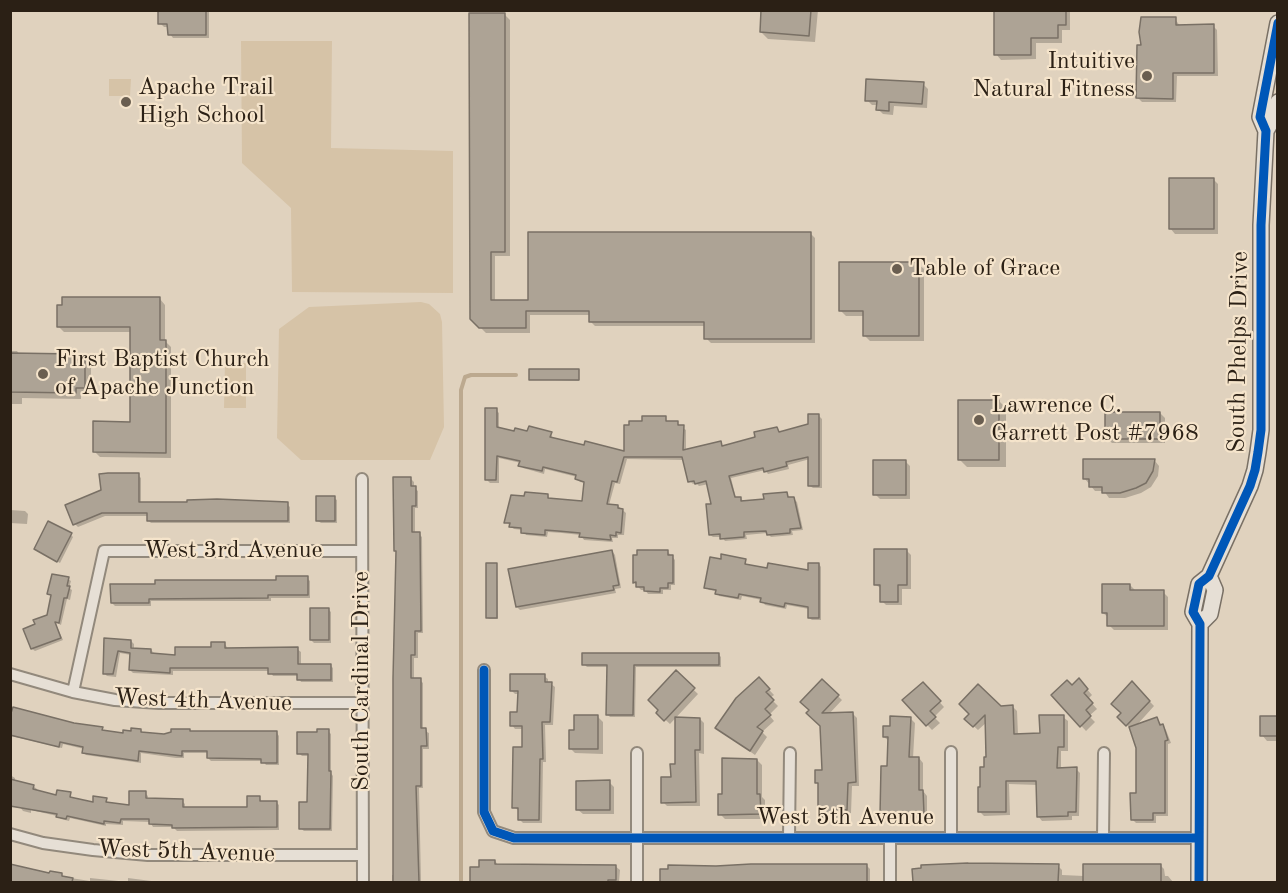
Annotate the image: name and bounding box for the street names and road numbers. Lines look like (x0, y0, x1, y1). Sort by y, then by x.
street label: South Phelps Drive (1223, 251, 1255, 453)
street label: West 3rd Avenue (143, 537, 323, 565)
street label: South Cardinal Drive (348, 571, 376, 791)
street label: West 4th Avenue (113, 683, 293, 719)
street label: West 5th Avenue (756, 804, 934, 832)
street label: West 5th Avenue (96, 834, 276, 870)

